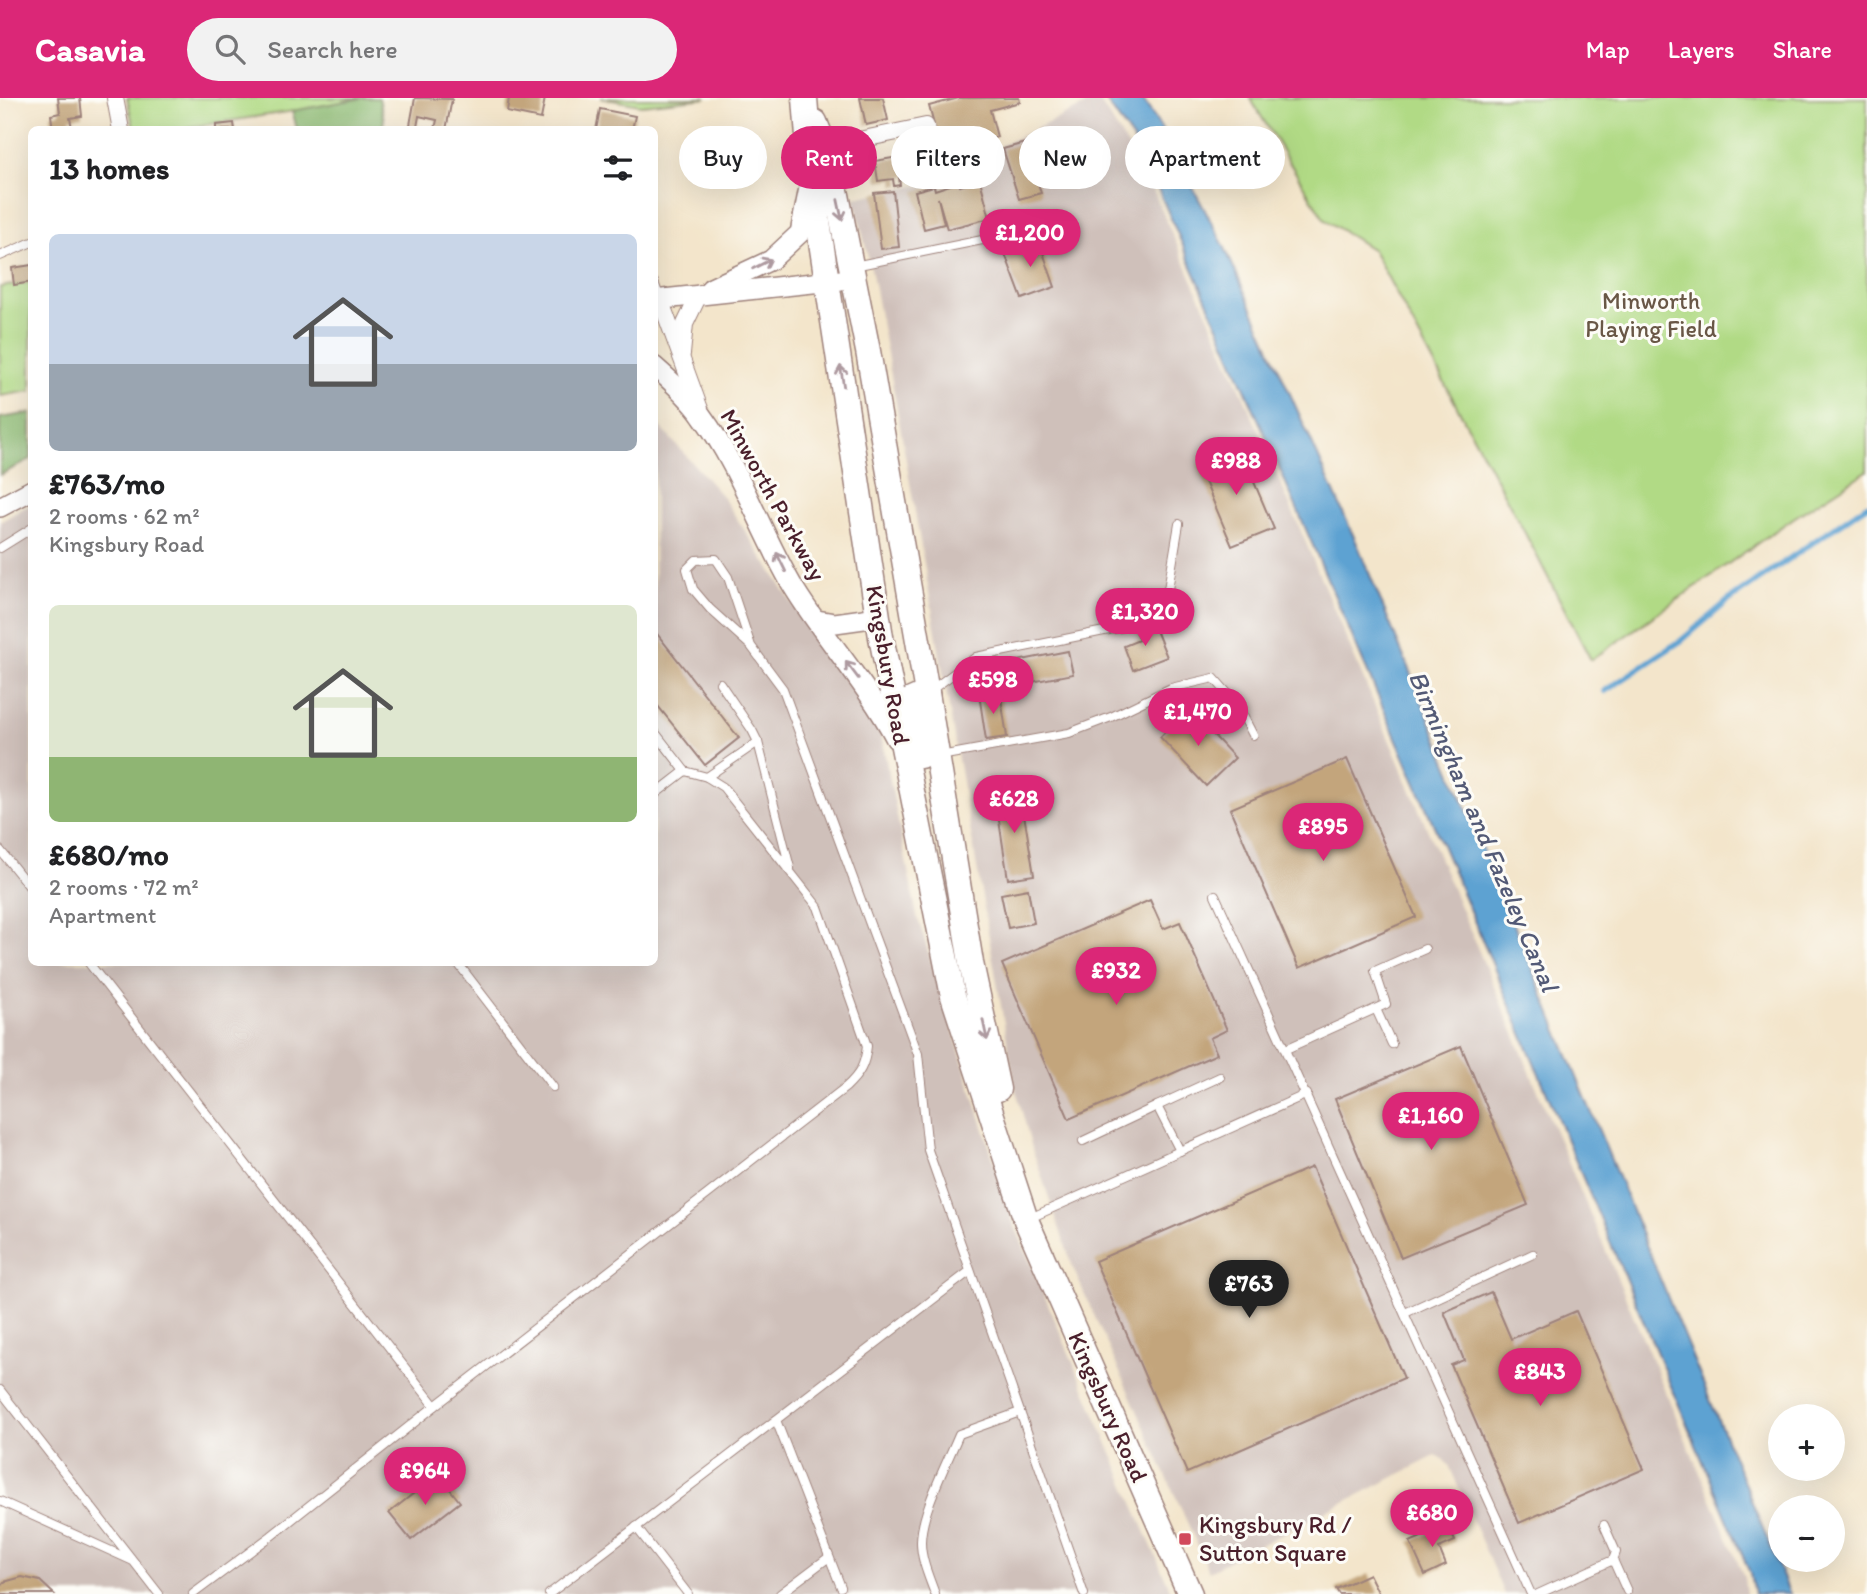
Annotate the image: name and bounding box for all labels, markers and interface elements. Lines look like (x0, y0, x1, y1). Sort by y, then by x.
search box (187, 18, 677, 81)
text: Casavia (35, 30, 145, 69)
icon: search (211, 30, 249, 68)
text: Search here (267, 33, 398, 65)
text: Map (1586, 35, 1630, 64)
text: Layers (1668, 35, 1735, 64)
text: Share (1773, 35, 1832, 64)
chip: Buy (679, 126, 767, 189)
chip: Rent (781, 126, 877, 189)
chip: Filters (891, 126, 1005, 189)
chip: New (1019, 126, 1111, 189)
chip: Apartment (1125, 126, 1285, 189)
icon: filters (599, 149, 637, 187)
text: 13 homes (49, 150, 169, 187)
one-way arrow (833, 198, 847, 221)
pin: £1,200 (973, 209, 1087, 269)
text: £1,200 (996, 218, 1064, 246)
one-way arrow (751, 256, 772, 270)
icon: home (280, 279, 406, 405)
park label: Minworth Playing Field (1585, 286, 1717, 343)
one-way arrow (835, 365, 848, 388)
street label: Minworth Parkway (714, 404, 833, 586)
pin: £988 (1195, 438, 1277, 497)
text: £988 (1211, 446, 1261, 474)
text: £763/mo (49, 465, 165, 502)
text: 2 rooms · 62 m² (49, 502, 200, 530)
text: Kingsbury Road (49, 530, 204, 558)
one-way arrow (774, 552, 788, 573)
street label: Kingsbury Road (860, 583, 917, 747)
pin: £1,320 (1088, 588, 1202, 648)
text: £1,320 (1111, 597, 1179, 625)
icon: home (280, 650, 406, 776)
pin: £598 (952, 656, 1034, 716)
one-way arrow (845, 662, 860, 680)
text: £598 (968, 665, 1018, 693)
water label: Birmingham and Fazeley Canal (1402, 666, 1567, 998)
pin: £1,470 (1141, 688, 1255, 748)
text: £1,470 (1164, 697, 1232, 725)
pin: £628 (973, 776, 1055, 835)
text: £628 (989, 784, 1039, 812)
pin: £895 (1282, 804, 1364, 863)
text: £895 (1298, 812, 1348, 840)
text: £680/mo (49, 836, 169, 873)
text: 2 rooms · 72 m² (49, 873, 199, 901)
text: Apartment (49, 901, 156, 929)
pin: £932 (1075, 948, 1157, 1007)
text: £932 (1092, 956, 1140, 984)
one-way arrow (979, 1018, 992, 1041)
pin: £1,160 (1374, 1093, 1488, 1152)
text: £1,160 (1398, 1101, 1464, 1129)
pin: £763 (1208, 1260, 1290, 1320)
text: £763 (1225, 1269, 1273, 1297)
street label: Kingsbury Road (1062, 1327, 1155, 1487)
pin: £843 (1499, 1348, 1581, 1408)
text: £843 (1514, 1357, 1566, 1385)
map controls (1768, 1404, 1845, 1572)
button: + (1768, 1404, 1845, 1481)
pin: £964 (384, 1448, 466, 1507)
text: £964 (400, 1456, 450, 1484)
pin: £680 (1391, 1490, 1473, 1549)
button: − (1768, 1495, 1845, 1572)
text: £680 (1406, 1498, 1458, 1526)
place label: Kingsbury Rd / Sutton Square (1199, 1510, 1352, 1567)
marker: Kingsbury Rd / Sutton Square (1177, 1531, 1193, 1547)

